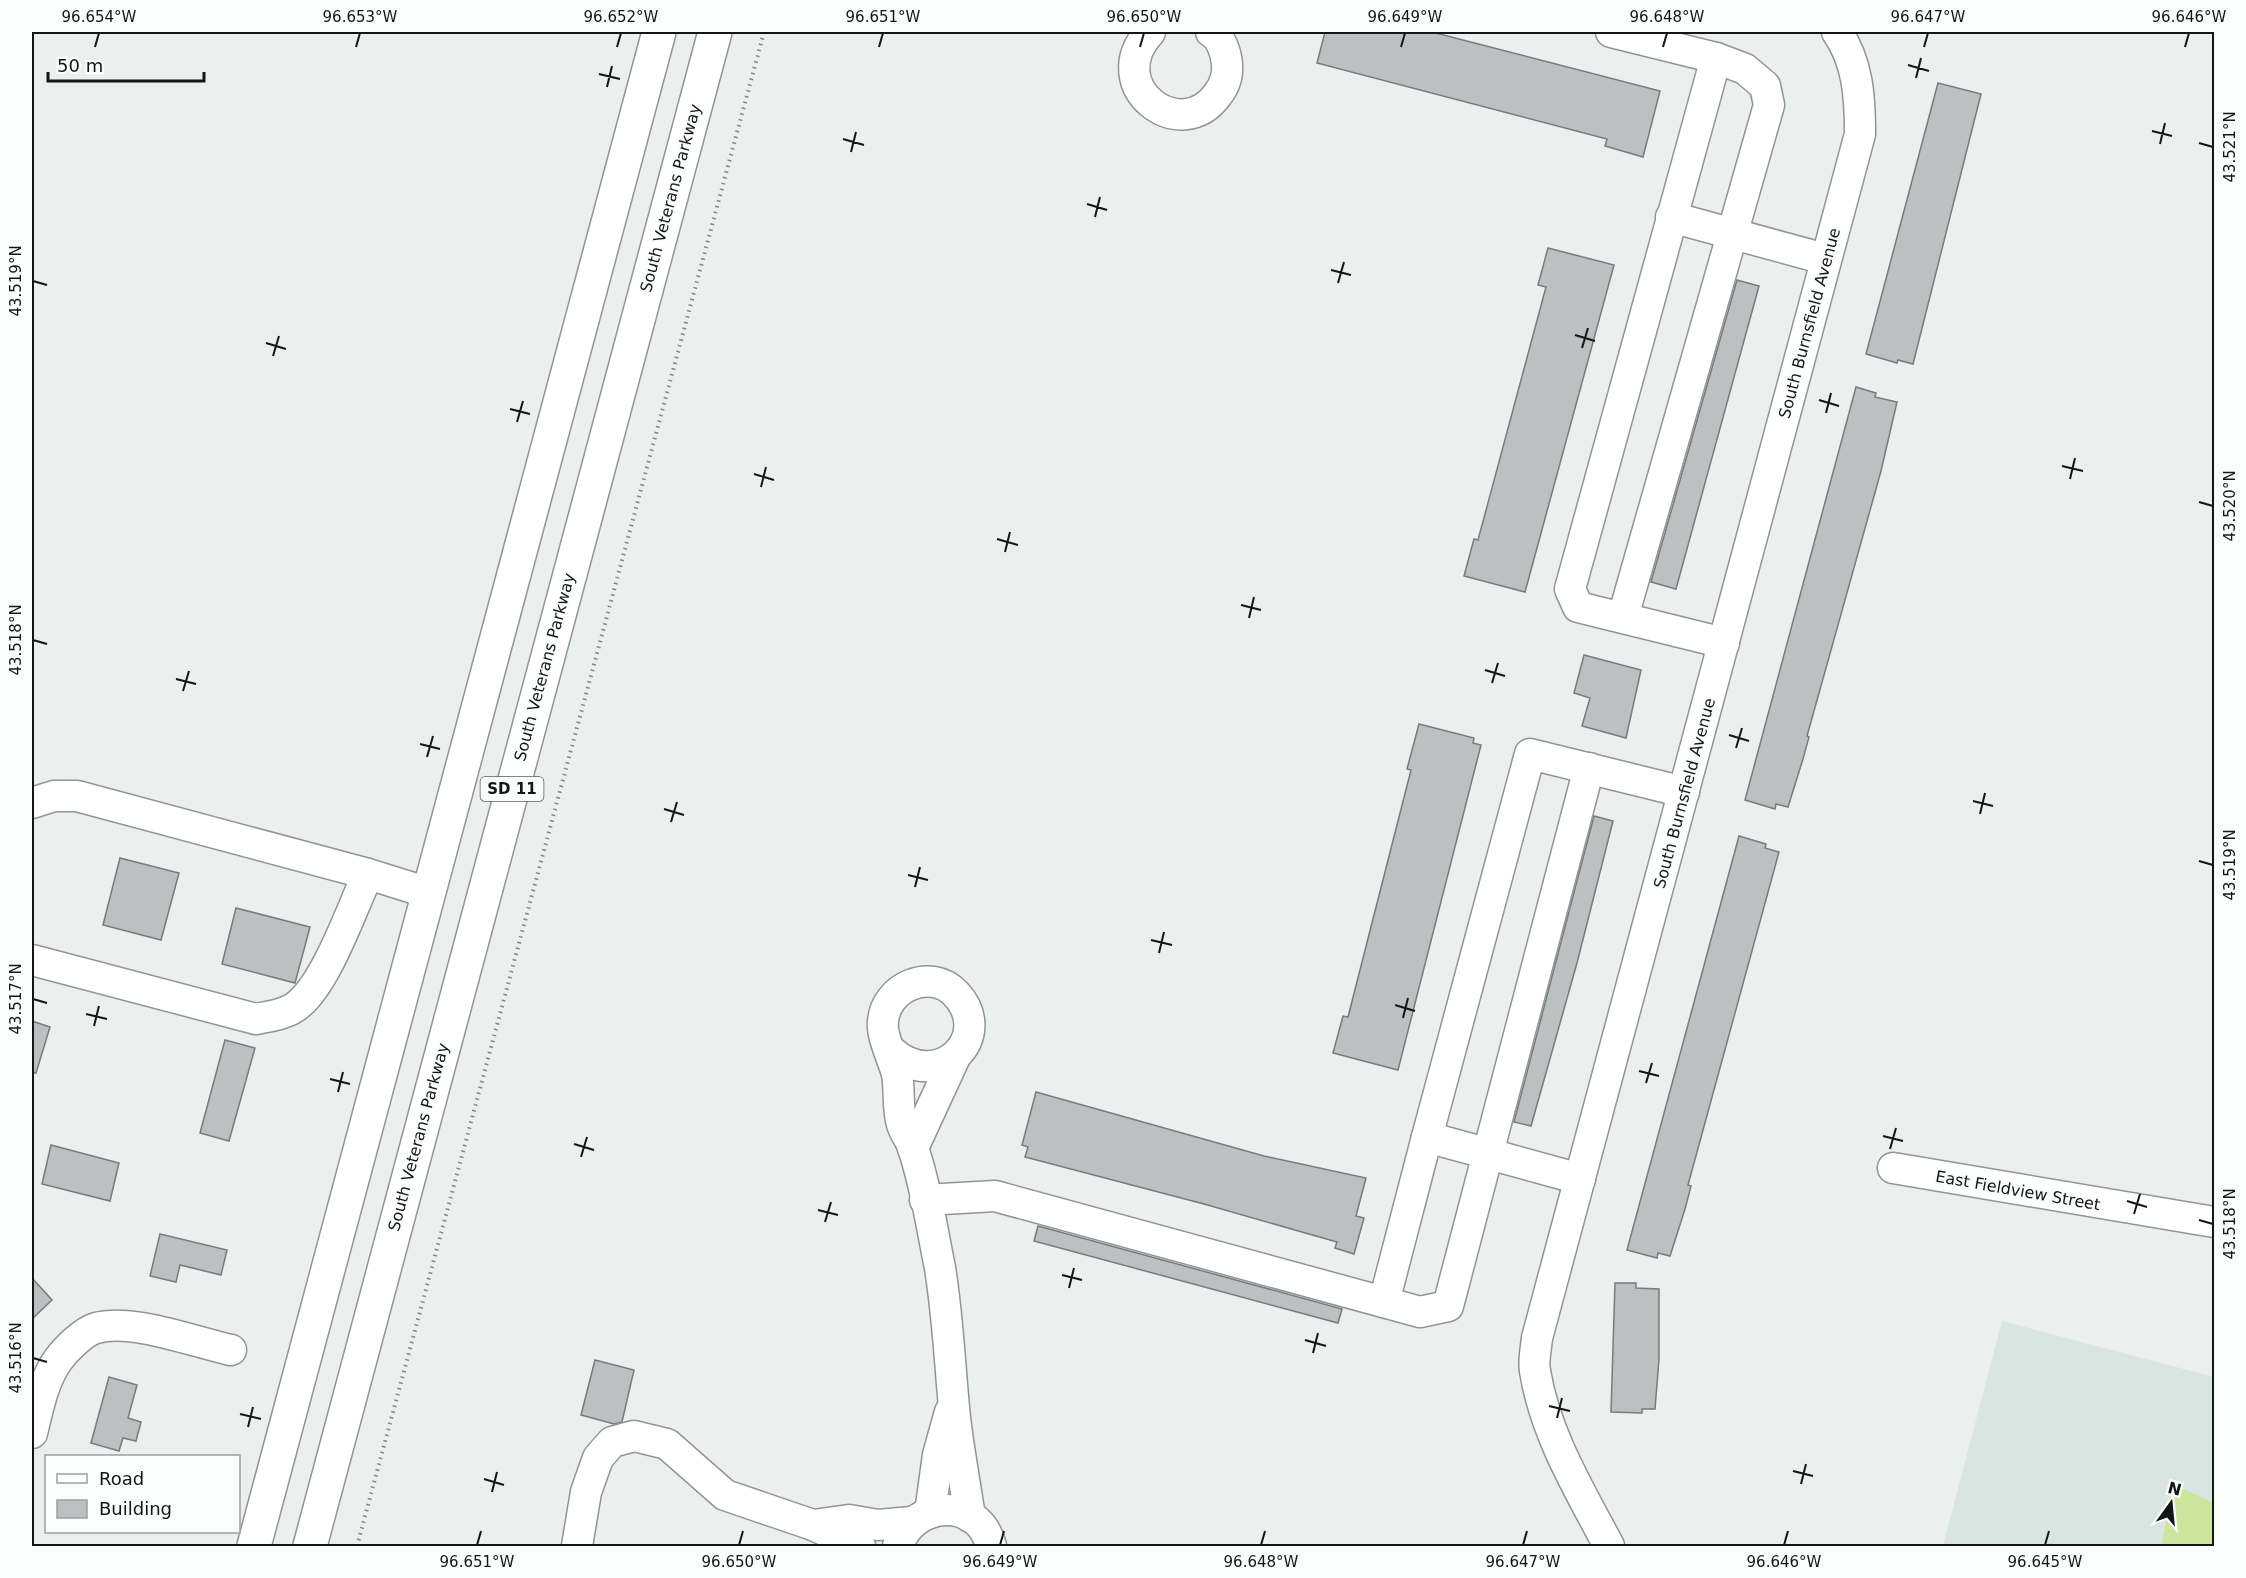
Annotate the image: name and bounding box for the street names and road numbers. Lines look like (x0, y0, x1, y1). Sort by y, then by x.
street label: South Veterans Parkway (636, 102, 705, 294)
street label: South Burnsfield Avenue (1775, 226, 1844, 421)
street label: South Veterans Parkway (510, 571, 579, 763)
street label: South Burnsfield Avenue (1650, 696, 1719, 891)
road number: SD 11 (480, 777, 544, 801)
street label: South Veterans Parkway (384, 1041, 453, 1233)
street label: East Fieldview Street (1934, 1167, 2102, 1214)

